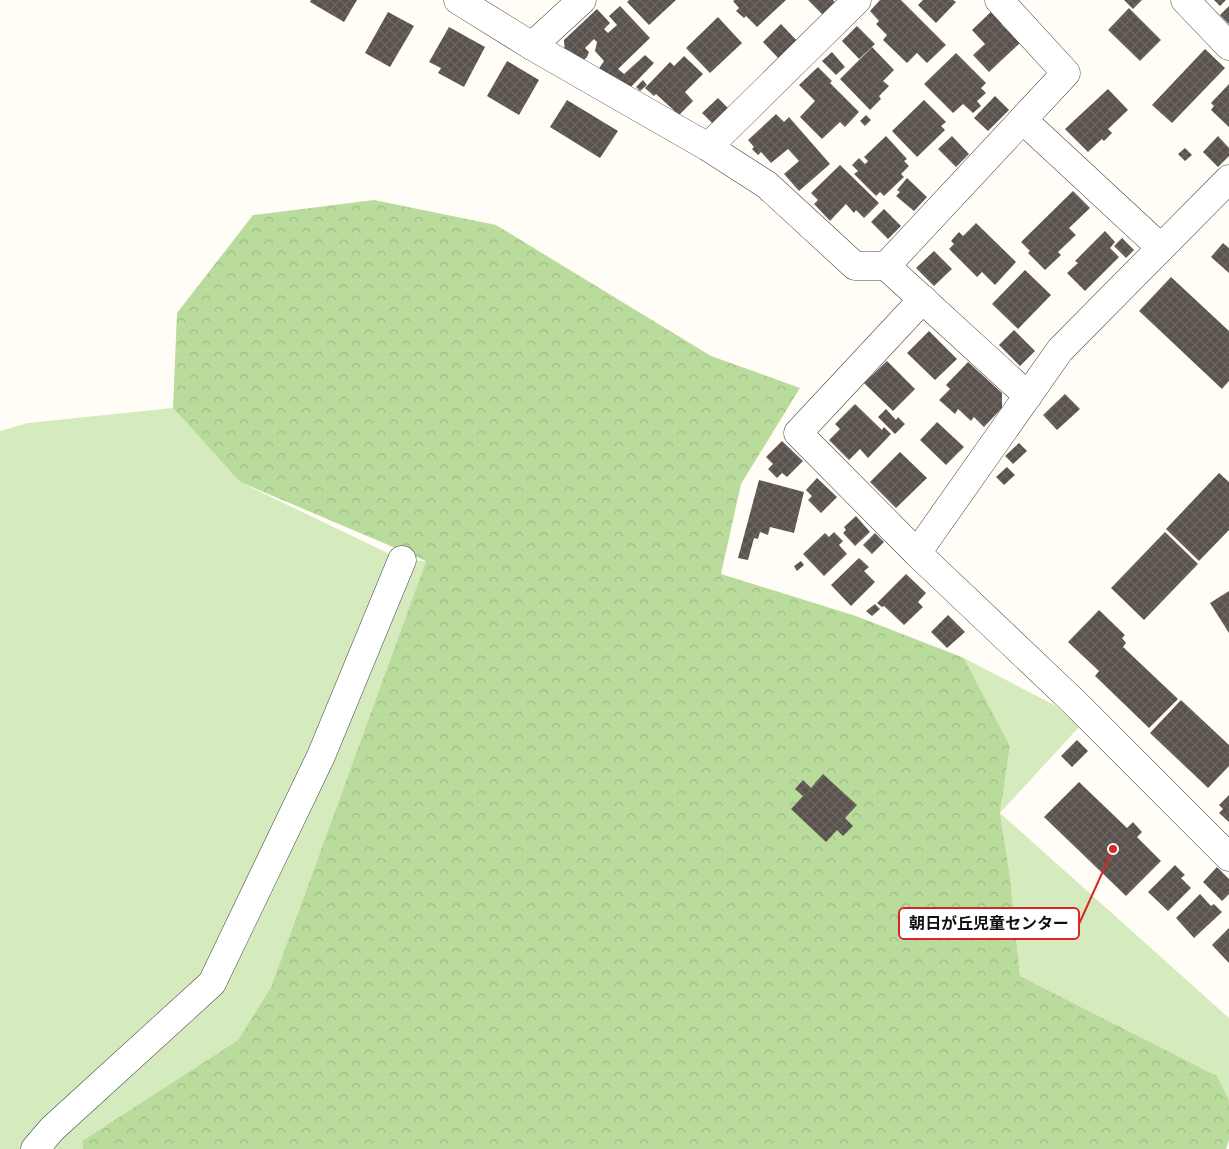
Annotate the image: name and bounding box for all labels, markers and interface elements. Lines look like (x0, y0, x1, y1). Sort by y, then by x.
callout: 朝日が丘児童センター (899, 908, 1079, 939)
text: 朝日が丘児童センター (909, 915, 1069, 932)

